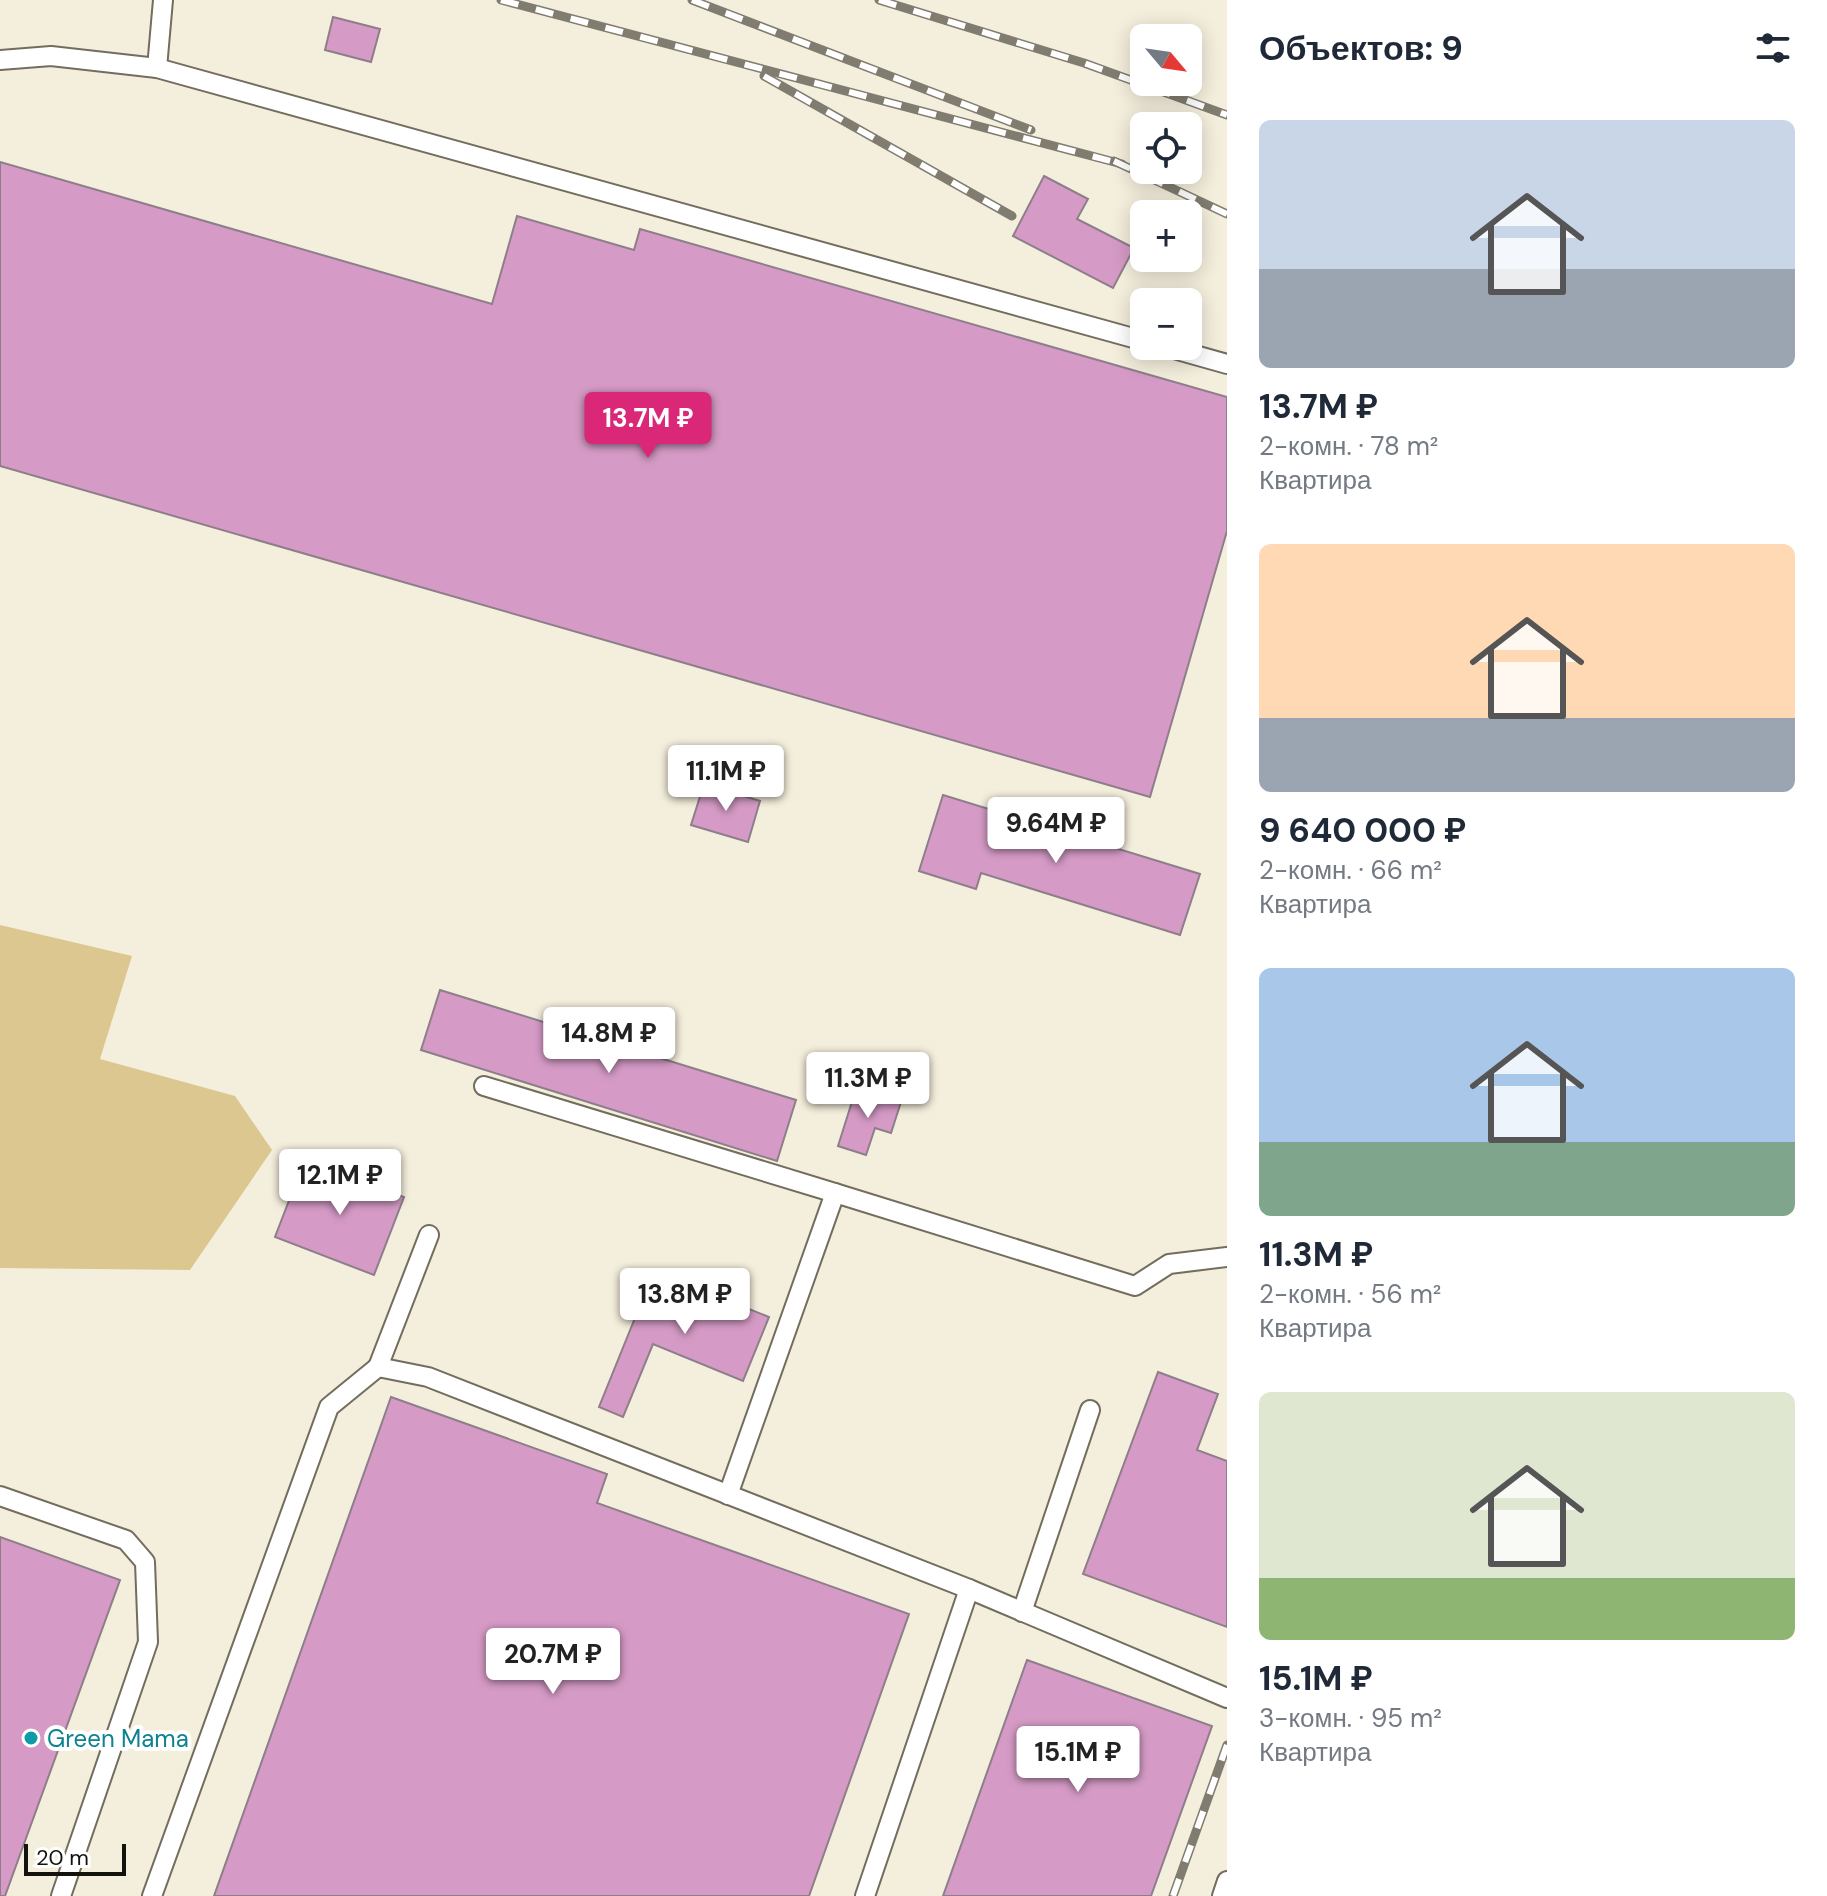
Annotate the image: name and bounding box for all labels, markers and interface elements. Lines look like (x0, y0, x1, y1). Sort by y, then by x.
north arrow (1130, 24, 1202, 96)
map controls (1130, 24, 1202, 360)
text: Объектов: 9 (1259, 26, 1463, 71)
icon: filters (1751, 26, 1795, 70)
button: locate (1130, 112, 1202, 184)
icon: home (1455, 172, 1599, 316)
button: + (1130, 200, 1202, 272)
button: − (1130, 288, 1202, 360)
text: 13.7M ₽ (1259, 384, 1378, 429)
pin: 13.7M ₽ (574, 392, 722, 460)
text: 13.7M ₽ (602, 401, 694, 435)
text: 2-комн. · 78 m² (1259, 429, 1438, 463)
text: Квартира (1259, 463, 1371, 497)
icon: home (1455, 596, 1599, 740)
pin: 11.1M ₽ (652, 745, 800, 813)
text: 11.1M ₽ (686, 754, 766, 788)
pin: 9.64M ₽ (982, 797, 1130, 865)
text: 9.64M ₽ (1005, 806, 1107, 840)
text: 9 640 000 ₽ (1259, 808, 1466, 853)
text: 2-комн. · 66 m² (1259, 853, 1442, 887)
text: Квартира (1259, 887, 1371, 921)
pin: 14.8M ₽ (535, 1007, 683, 1075)
text: 14.8M ₽ (561, 1016, 657, 1050)
icon: home (1455, 1020, 1599, 1164)
pin: 11.3M ₽ (794, 1052, 942, 1120)
text: 11.3M ₽ (824, 1061, 912, 1095)
pin: 12.1M ₽ (266, 1149, 414, 1217)
text: 12.1M ₽ (297, 1158, 383, 1192)
text: 11.3M ₽ (1259, 1232, 1373, 1277)
pin: 13.8M ₽ (611, 1268, 759, 1336)
text: 13.8M ₽ (638, 1277, 732, 1311)
text: 2-комн. · 56 m² (1259, 1277, 1441, 1311)
text: Квартира (1259, 1311, 1371, 1345)
icon: home (1455, 1444, 1599, 1588)
pin: 20.7M ₽ (479, 1628, 627, 1696)
text: 20.7M ₽ (504, 1637, 602, 1671)
text: 15.1M ₽ (1259, 1656, 1373, 1701)
text: 3-комн. · 95 m² (1259, 1701, 1442, 1735)
place label: Green Mama (47, 1723, 189, 1754)
pin: 15.1M ₽ (1004, 1726, 1152, 1794)
marker: Green Mama (22, 1729, 40, 1747)
text: 15.1M ₽ (1035, 1735, 1121, 1769)
text: Квартира (1259, 1735, 1371, 1769)
scale bar (24, 1840, 126, 1876)
text: 20 m (36, 1843, 89, 1872)

